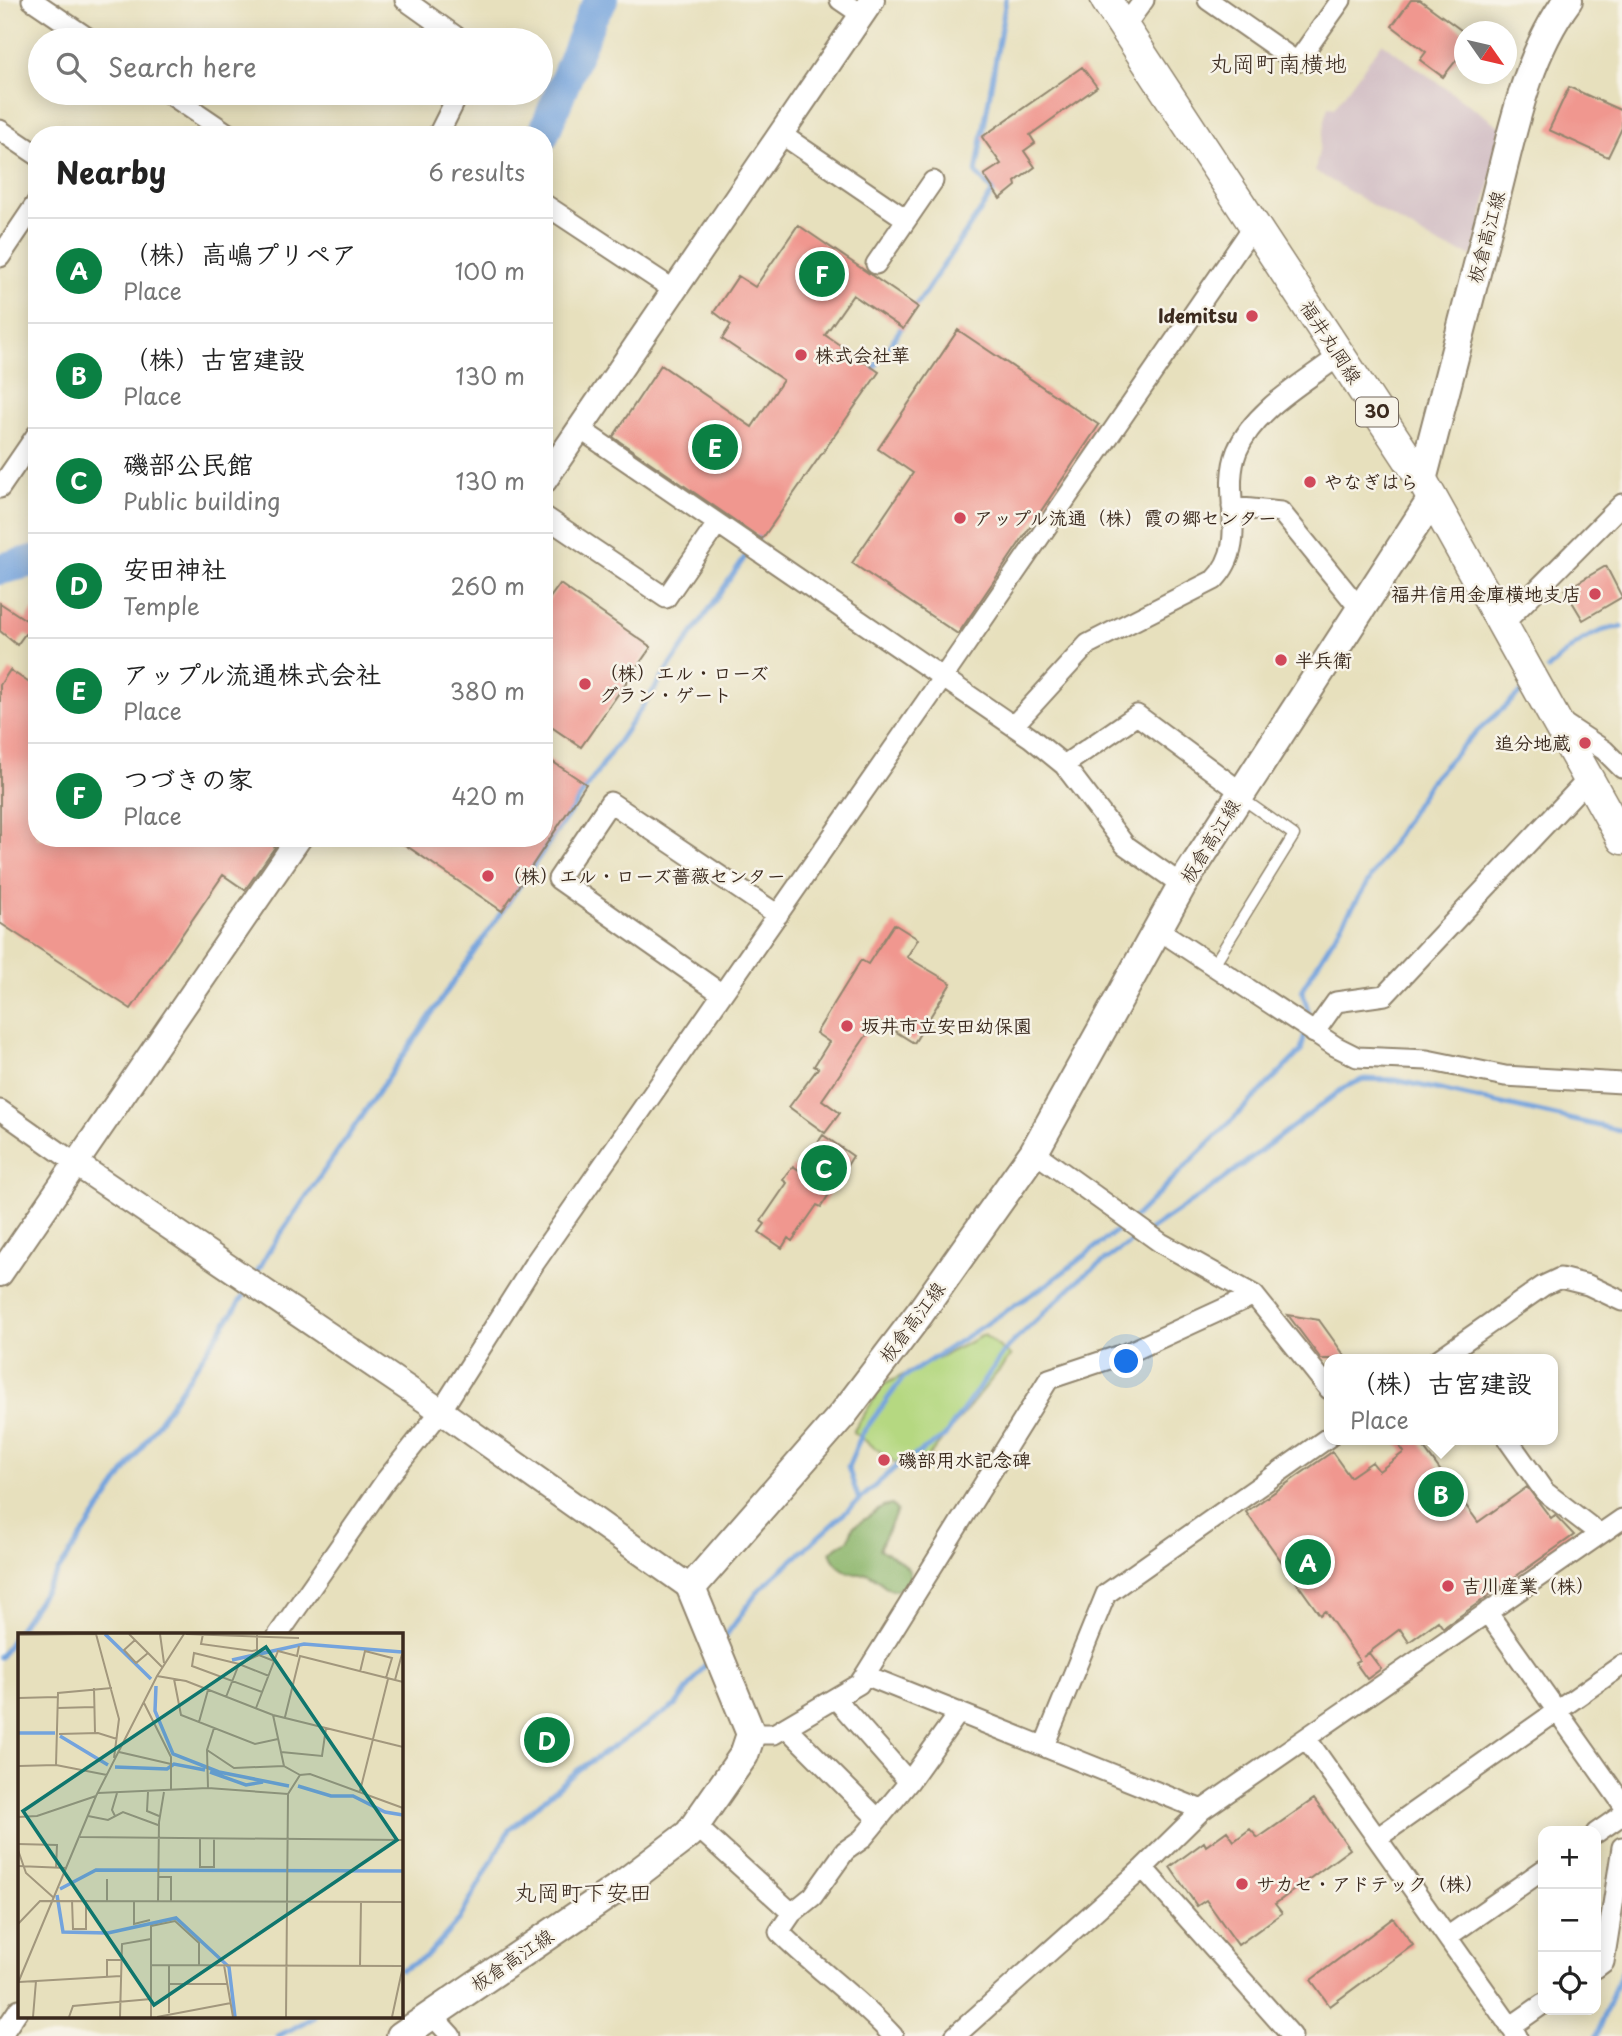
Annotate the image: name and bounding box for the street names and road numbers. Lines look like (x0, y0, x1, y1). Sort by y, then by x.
street label: 板倉高江線 (1459, 187, 1511, 286)
street label: 福井丸岡線 (1294, 294, 1369, 389)
road number: 30 (1356, 398, 1398, 426)
street label: 板倉高江線 (1172, 793, 1246, 888)
street label: 板倉高江線 (871, 1275, 951, 1368)
street label: 板倉高江線 (464, 1921, 559, 1997)

